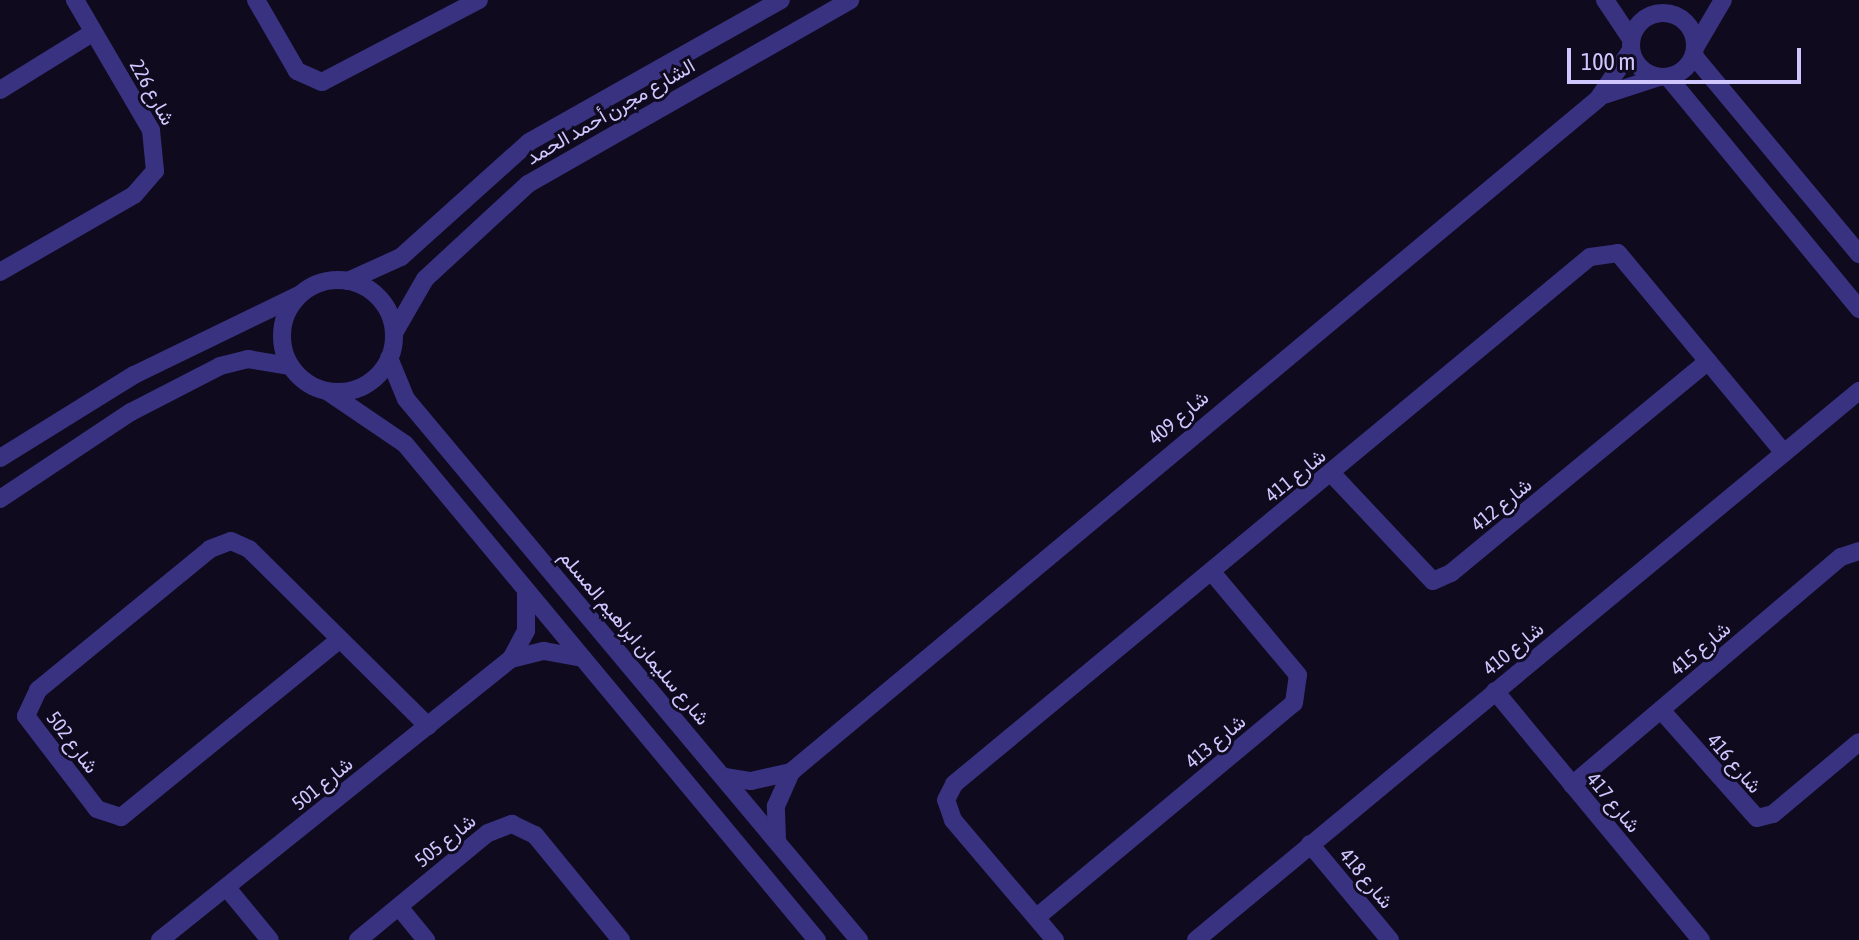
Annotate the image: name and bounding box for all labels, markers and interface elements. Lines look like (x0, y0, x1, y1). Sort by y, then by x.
scale bar (1571, 32, 1805, 82)
text: 100 m (1581, 48, 1635, 75)
street label: الشارع مجرن أحمد الحمد (521, 53, 699, 169)
street label: شارع 226 (125, 55, 181, 129)
street label: شارع 409 (1143, 385, 1213, 449)
street label: شارع 411 (1260, 443, 1330, 507)
street label: شارع 412 (1466, 472, 1536, 536)
street label: شارع سليمان ابراهيم المسلم (555, 545, 715, 729)
street label: شارع 410 (1478, 616, 1548, 680)
street label: شارع 415 (1665, 616, 1735, 680)
street label: شارع 502 (42, 706, 104, 778)
street label: شارع 413 (1180, 709, 1250, 773)
street label: شارع 416 (1703, 728, 1767, 798)
street label: شارع 501 (287, 751, 357, 815)
street label: شارع 417 (1582, 767, 1646, 837)
street label: شارع 505 (410, 808, 480, 872)
street label: شارع 418 (1335, 843, 1399, 913)

